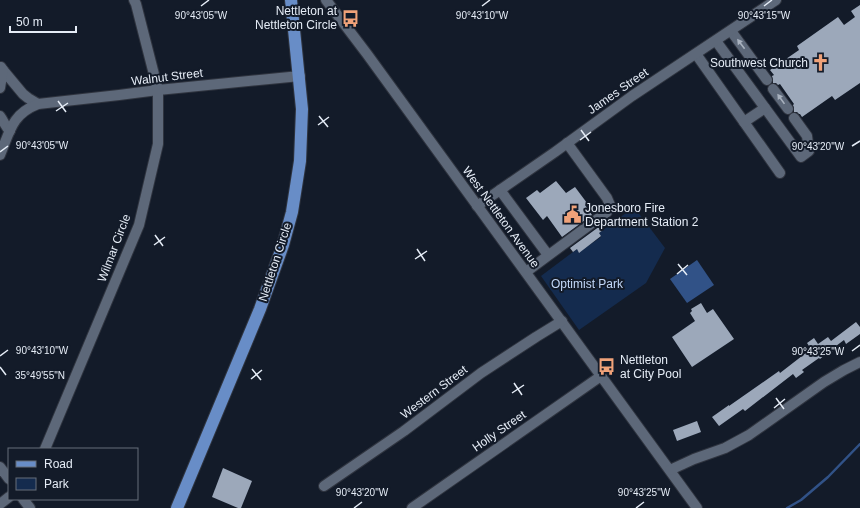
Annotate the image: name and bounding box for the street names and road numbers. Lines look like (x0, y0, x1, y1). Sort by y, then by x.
street label: James Street (585, 65, 652, 117)
street label: Walnut Street (130, 66, 204, 88)
street label: West Nettleton Avenue (460, 164, 543, 271)
street label: Wilmar Circle (95, 212, 133, 284)
street label: Nettleton Circle (256, 221, 294, 303)
street label: Western Street (398, 362, 471, 422)
street label: Holly Street (470, 407, 529, 455)

